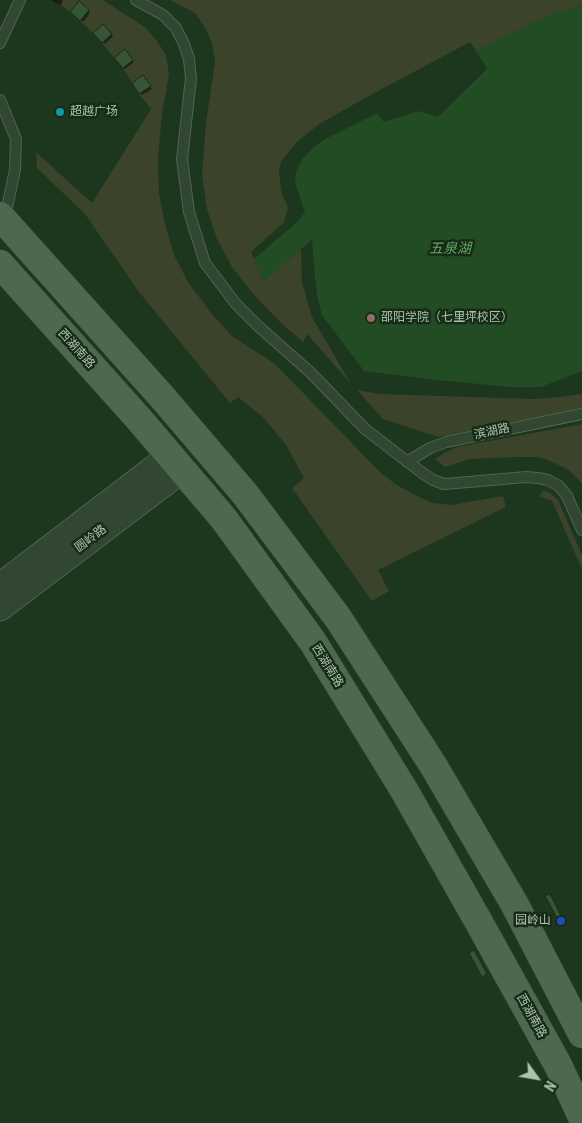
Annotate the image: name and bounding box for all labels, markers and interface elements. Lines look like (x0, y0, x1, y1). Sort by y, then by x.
place label: 超越广场 (70, 105, 118, 119)
marker: 超越广场 (54, 106, 66, 118)
water label: 五泉湖 (429, 241, 471, 257)
place label: 邵阳学院（七里坪校区） (381, 311, 513, 325)
marker: 邵阳学院（七里坪校区） (365, 312, 377, 324)
street label: 西湖南路 (55, 326, 97, 372)
street label: 滨湖路 (473, 421, 511, 443)
street label: 圆岭路 (72, 522, 110, 556)
street label: 西湖南路 (308, 642, 346, 690)
place label: 园岭山 (515, 914, 551, 928)
marker: 园岭山 (555, 915, 567, 927)
street label: 西湖南路 (513, 992, 549, 1040)
north arrow (512, 1053, 562, 1103)
text: N (541, 1078, 559, 1094)

